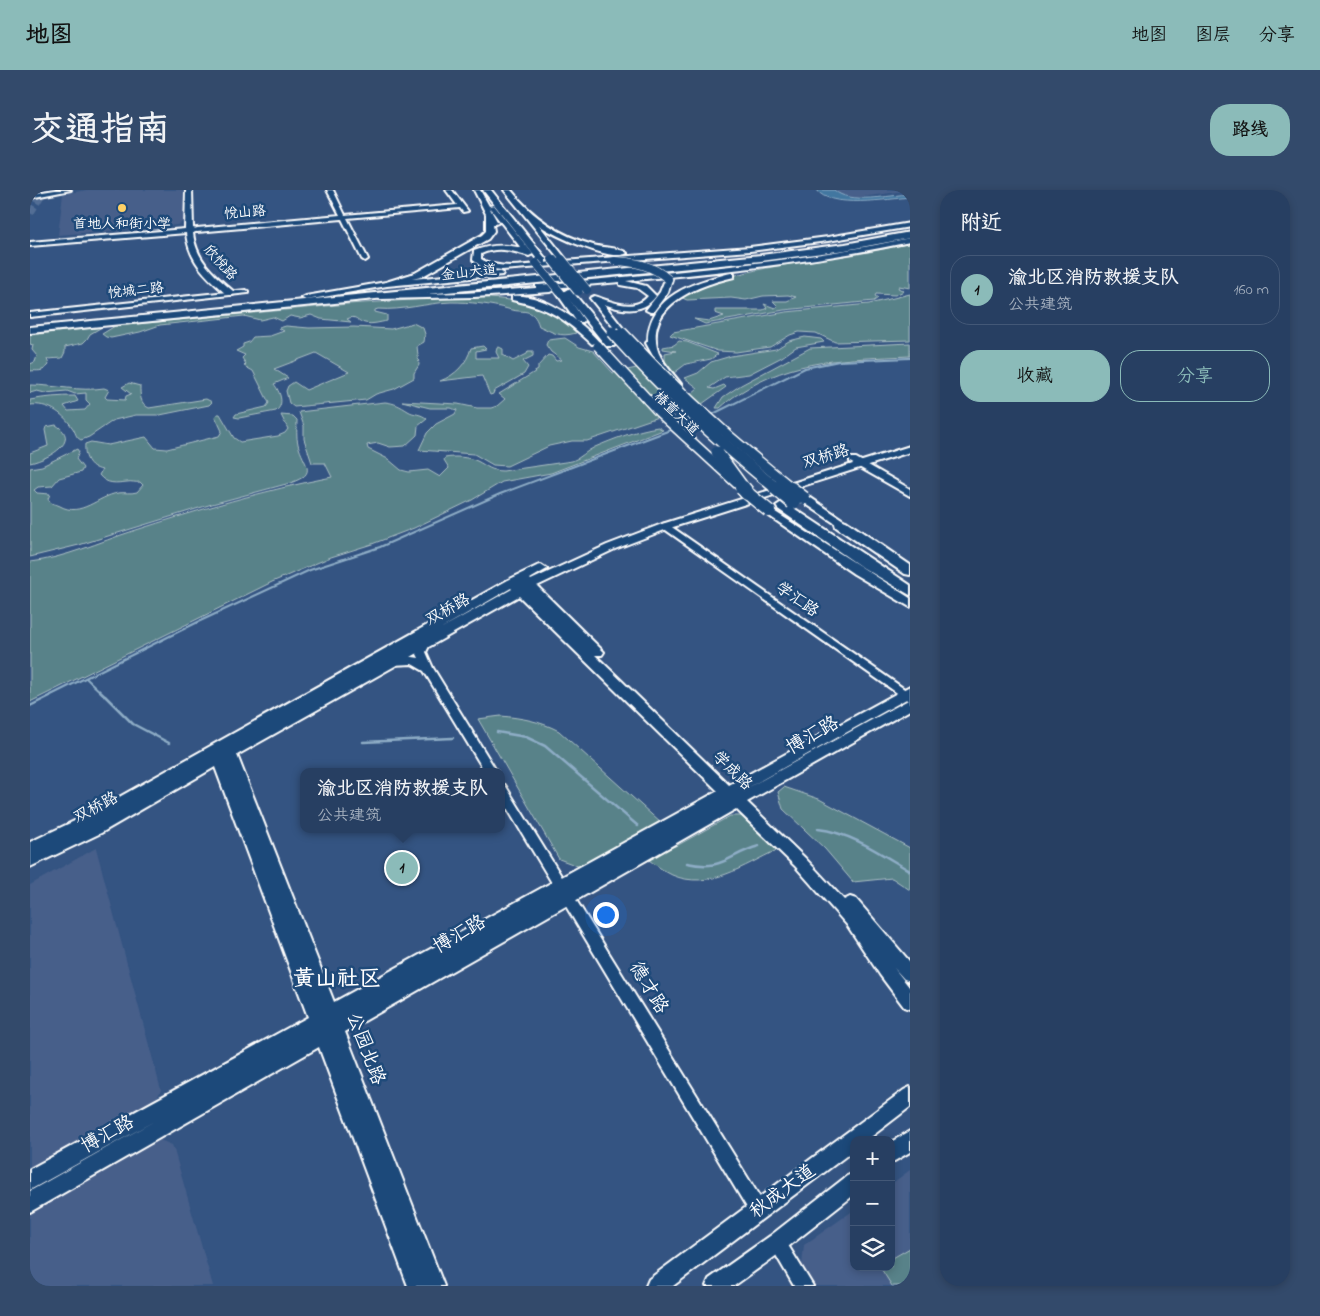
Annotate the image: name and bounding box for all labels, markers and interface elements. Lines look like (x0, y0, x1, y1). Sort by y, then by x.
text: 地图 (25, 19, 73, 54)
text: 地图 (1131, 23, 1167, 49)
text: 图层 (1195, 23, 1231, 49)
text: 分享 (1259, 23, 1295, 49)
button: 路线 (1210, 104, 1290, 156)
text: 交通指南 (30, 106, 170, 157)
street label: 悦山路 (223, 201, 267, 225)
marker: 首地人和街小学 (116, 202, 128, 214)
text: 附近 (960, 209, 1002, 239)
place label: 首地人和街小学 (73, 214, 171, 235)
street label: 欣悦路 (198, 240, 242, 286)
street label: 金山大道 (440, 260, 498, 286)
text: 渝北区消防救援支队 (1008, 265, 1179, 292)
street label: 悦城二路 (107, 278, 165, 304)
text: 1 (974, 278, 980, 302)
text: 160 m (1234, 278, 1269, 302)
text: 公共建筑 (1008, 293, 1072, 317)
button: 收藏 (960, 350, 1110, 402)
button: 分享 (1120, 350, 1270, 402)
street label: 椿萱大道 (649, 387, 703, 441)
street label: 双桥路 (800, 439, 852, 475)
street label: 学汇路 (770, 576, 824, 624)
street label: 双桥路 (421, 588, 475, 632)
street label: 博汇路 (782, 710, 844, 762)
street label: 学成路 (706, 746, 758, 796)
popup (300, 768, 505, 833)
text: 渝北区消防救援支队 (317, 776, 488, 803)
street label: 双桥路 (69, 786, 123, 830)
text: 公共建筑 (317, 804, 381, 828)
pin: 1 (386, 849, 418, 887)
your location (593, 902, 619, 928)
street label: 博汇路 (429, 909, 491, 961)
street label: 德才路 (622, 957, 674, 1019)
district label: 黄山社区 (293, 964, 381, 996)
street label: 公园北路 (339, 1009, 391, 1089)
street label: 博汇路 (77, 1109, 139, 1161)
map controls (850, 1136, 895, 1271)
button: + (850, 1136, 895, 1181)
street label: 秋成大道 (745, 1158, 821, 1226)
button: − (850, 1181, 895, 1226)
button: layers (850, 1226, 895, 1271)

